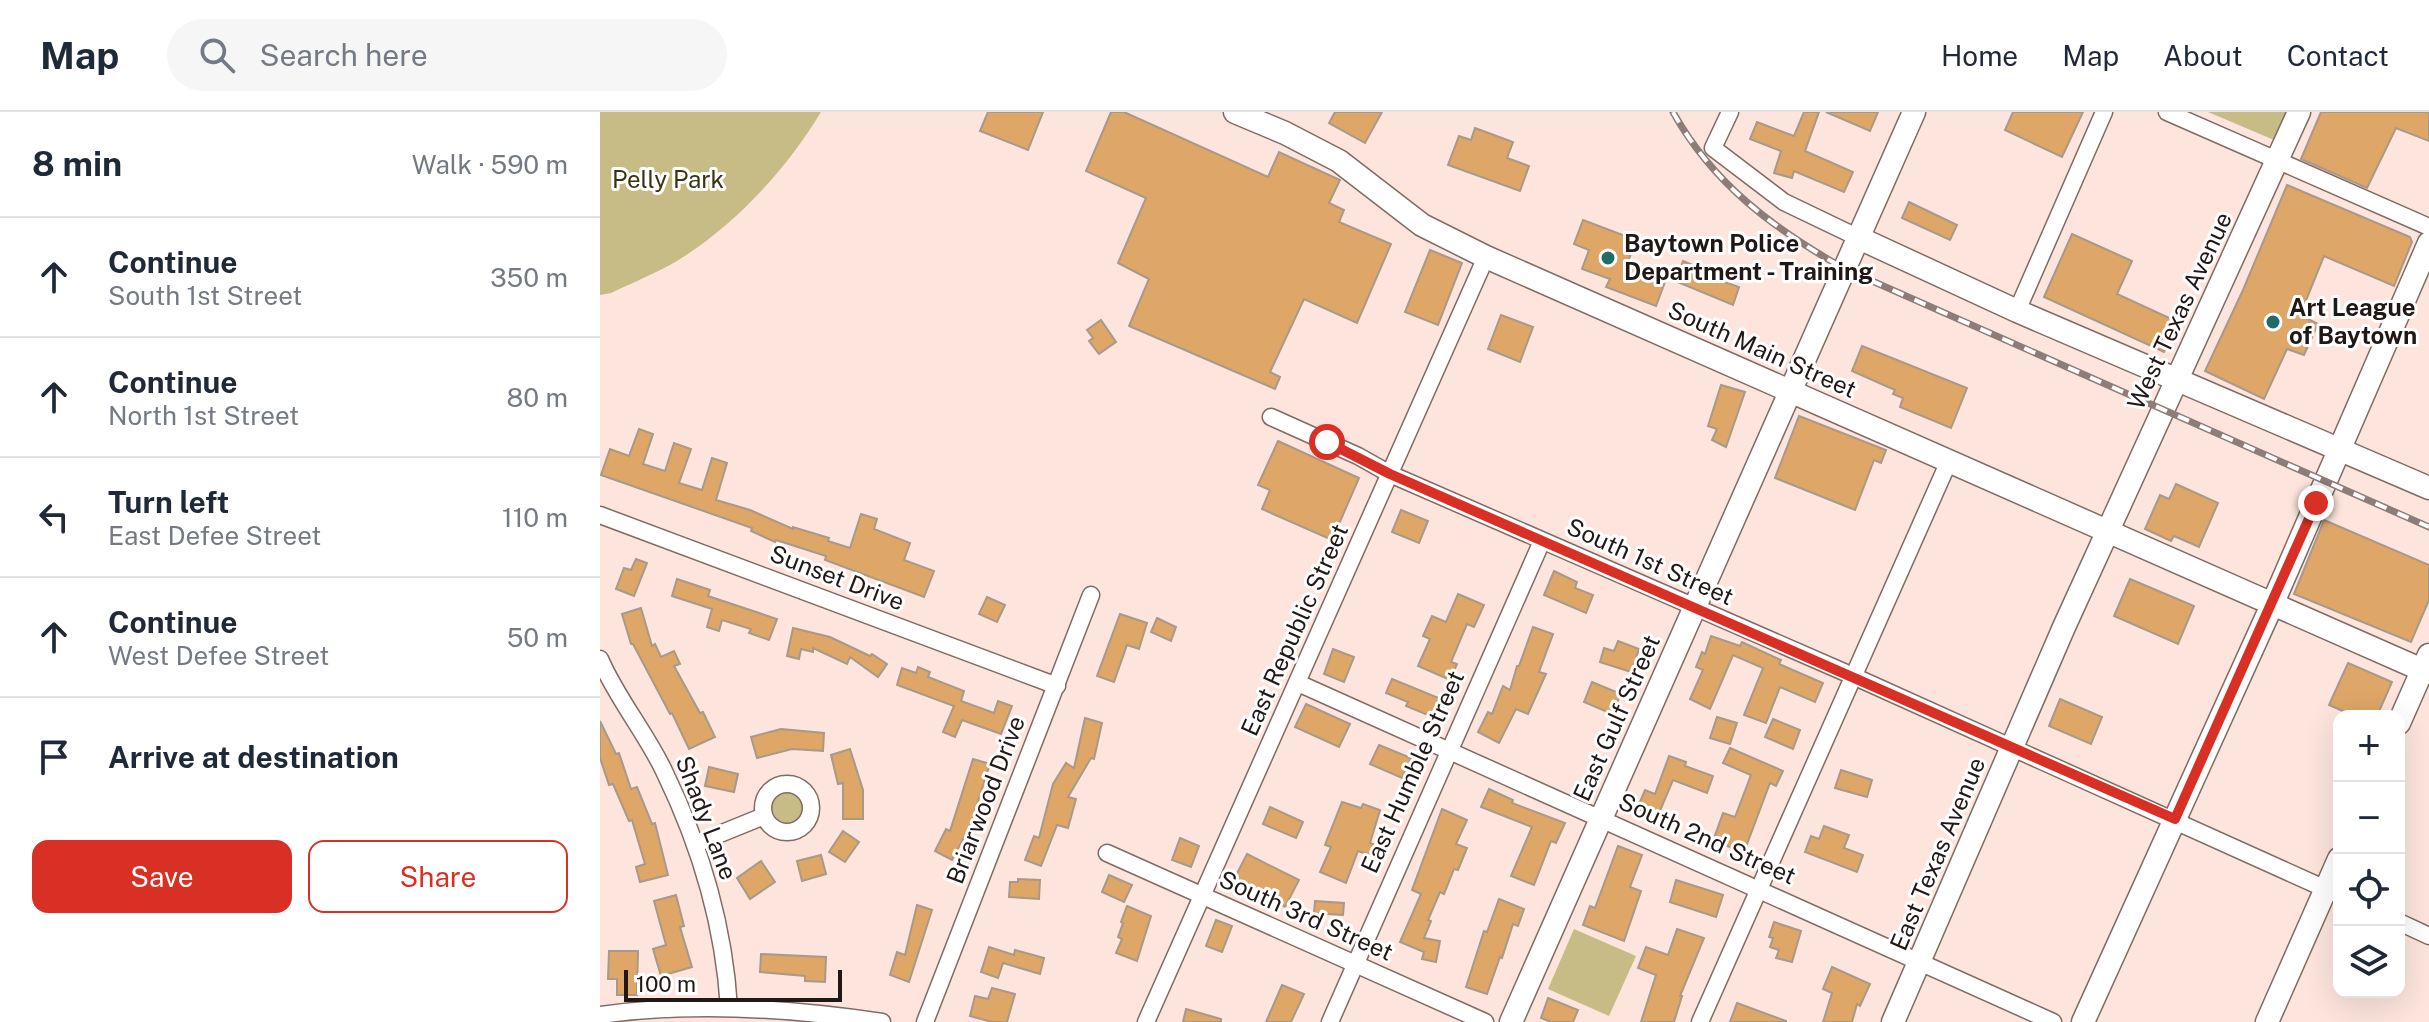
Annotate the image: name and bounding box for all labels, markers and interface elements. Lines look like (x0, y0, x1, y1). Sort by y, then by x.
search box (167, 19, 727, 91)
text: Map (40, 33, 119, 78)
icon: search (195, 33, 239, 77)
text: Search here (259, 37, 428, 73)
text: Home (1941, 39, 2018, 72)
text: Map (2062, 39, 2119, 72)
text: About (2163, 39, 2243, 72)
text: Contact (2287, 39, 2389, 72)
text: 8 min (32, 144, 122, 184)
text: Walk · 590 m (412, 149, 568, 180)
park label: Pelly Park (612, 165, 724, 193)
street label: West Texas Avenue (2121, 208, 2237, 414)
place label: Baytown Police Department - Training (1624, 229, 1873, 285)
text: Continue (108, 244, 238, 280)
marker: Baytown Police Department - Training (1599, 249, 1617, 267)
icon: ahead (32, 255, 76, 299)
text: 350 m (490, 262, 568, 293)
text: South 1st Street (108, 280, 302, 311)
place label: Art League of Baytown (2289, 293, 2417, 349)
street label: South Main Street (1664, 295, 1861, 403)
marker: Art League of Baytown (2264, 313, 2282, 331)
text: Continue (108, 364, 238, 400)
icon: ahead (32, 375, 76, 419)
text: 80 m (507, 382, 568, 413)
text: North 1st Street (108, 400, 299, 431)
route start (1309, 424, 1345, 460)
text: Turn left (108, 484, 229, 520)
route end (2298, 485, 2334, 521)
icon: left (32, 495, 76, 539)
text: 110 m (502, 502, 568, 533)
street label: South 1st Street (1563, 512, 1738, 610)
street label: East Republic Street (1235, 519, 1353, 740)
text: East Defee Street (108, 520, 321, 551)
street label: Sunset Drive (766, 539, 909, 616)
text: Continue (108, 604, 238, 640)
icon: ahead (32, 615, 76, 659)
text: 50 m (507, 622, 568, 653)
street label: East Gulf Street (1567, 630, 1665, 805)
text: West Defee Street (108, 640, 329, 671)
street label: East Humble Street (1355, 666, 1469, 877)
map controls (2333, 710, 2405, 998)
button: + (2333, 710, 2405, 782)
street label: Briarwood Drive (940, 712, 1030, 888)
icon: arrive (32, 735, 76, 779)
text: Arrive at destination (108, 739, 399, 775)
street label: Shady Lane (671, 752, 743, 883)
street label: East Texas Avenue (1884, 753, 1990, 954)
button: − (2333, 782, 2405, 854)
street label: South 2nd Street (1614, 786, 1800, 890)
button: Save (32, 840, 292, 913)
button: Share (308, 840, 568, 913)
button: locate (2333, 854, 2405, 926)
street label: South 3rd Street (1215, 864, 1398, 966)
button: layers (2333, 926, 2405, 998)
scale bar (624, 966, 842, 1002)
text: 100 m (636, 971, 696, 997)

